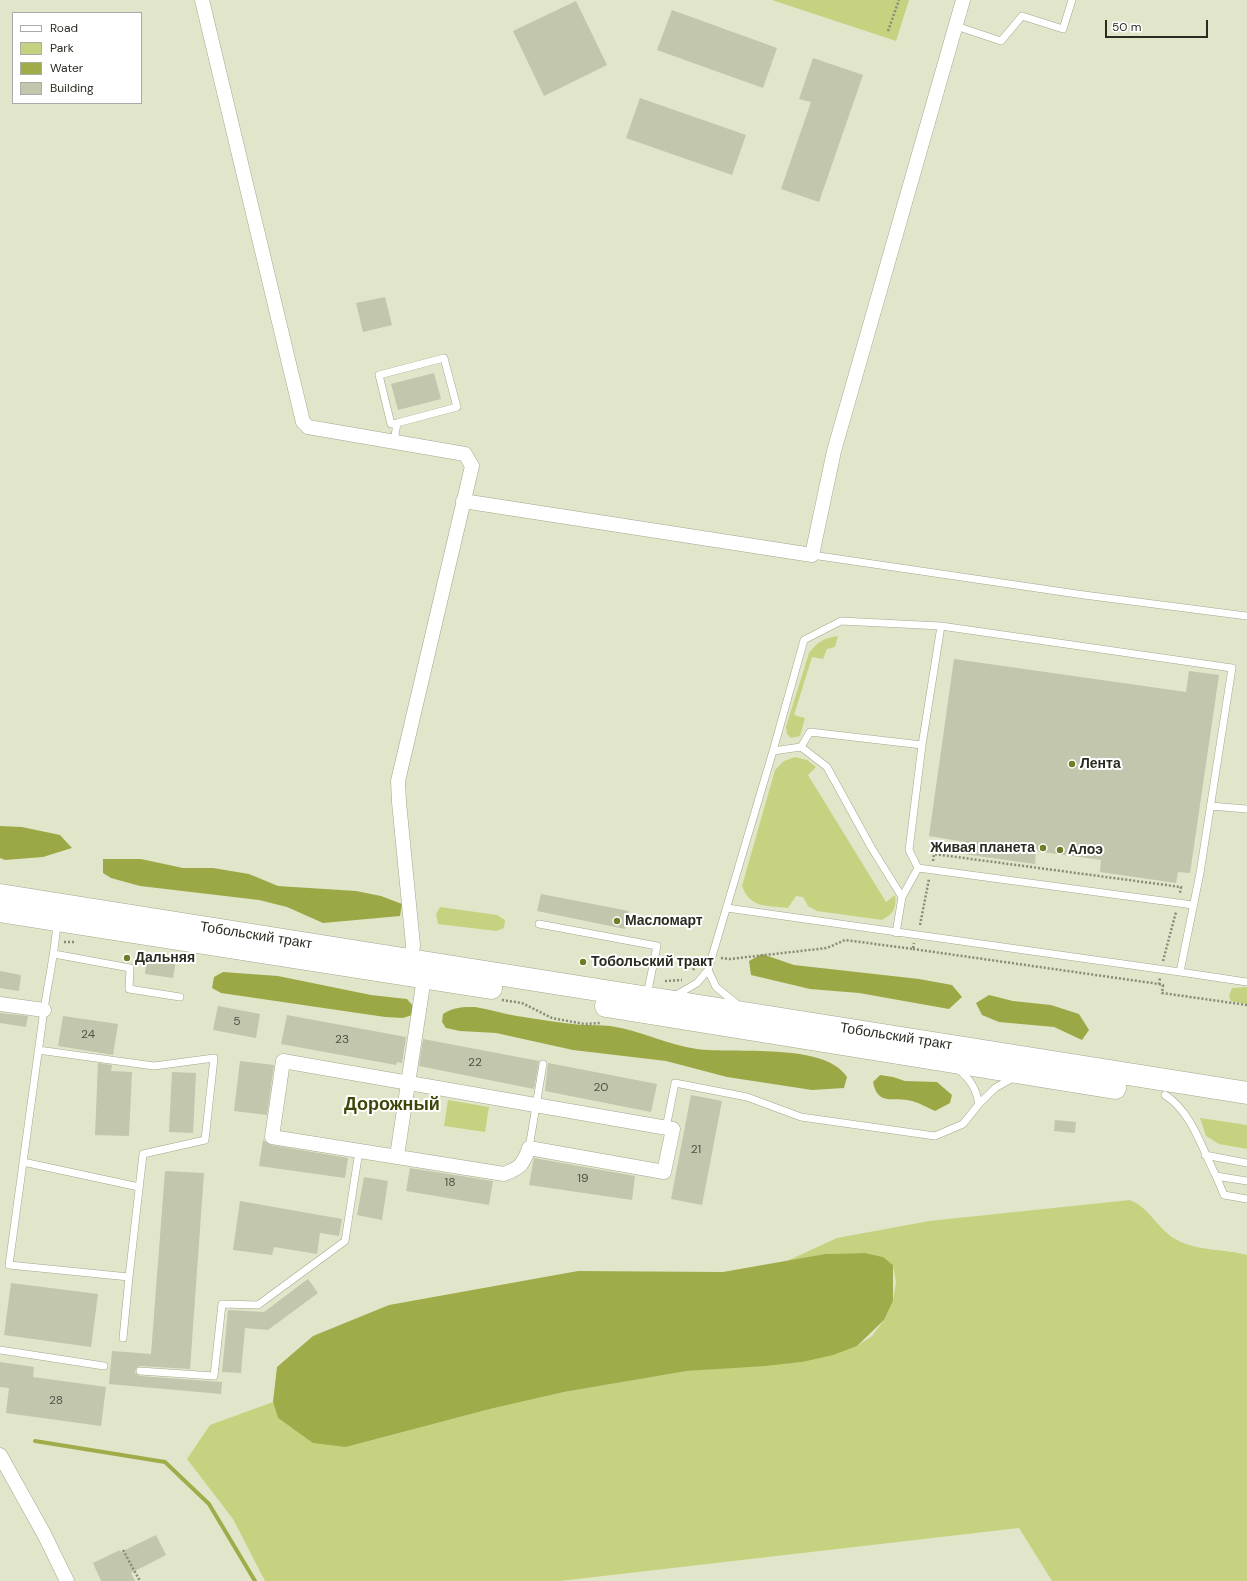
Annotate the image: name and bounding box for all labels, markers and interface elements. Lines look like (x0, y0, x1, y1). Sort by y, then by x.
legend (12, 12, 142, 104)
scale bar (1107, 12, 1210, 38)
text: 50 m (1112, 19, 1141, 35)
text: Road (50, 20, 78, 36)
text: Park (50, 40, 74, 56)
text: Water (50, 60, 83, 76)
text: Building (50, 80, 94, 96)
place label: Лента (1080, 756, 1121, 772)
marker: Лента (1067, 759, 1077, 769)
place label: Живая планета (930, 840, 1035, 856)
place label: Алоэ (1068, 842, 1103, 858)
marker: Живая планета (1038, 843, 1048, 853)
marker: Алоэ (1055, 845, 1065, 855)
place label: Масломарт (625, 913, 703, 929)
marker: Масломарт (612, 916, 622, 926)
street label: Тобольский тракт (199, 919, 313, 953)
place label: Дальняя (135, 950, 195, 966)
marker: Дальняя (122, 953, 132, 963)
place label: Тобольский тракт (591, 954, 714, 970)
marker: Тобольский тракт (578, 957, 588, 967)
house number: 5 (233, 1015, 241, 1029)
street label: Тобольский тракт (839, 1020, 953, 1054)
house number: 24 (81, 1028, 95, 1042)
house number: 23 (335, 1033, 349, 1047)
house number: 22 (468, 1056, 482, 1070)
house number: 20 (594, 1081, 608, 1095)
district label: Дорожный (344, 1094, 440, 1116)
house number: 21 (691, 1143, 701, 1157)
house number: 19 (577, 1172, 589, 1186)
house number: 18 (444, 1176, 456, 1190)
house number: 28 (49, 1394, 63, 1408)

